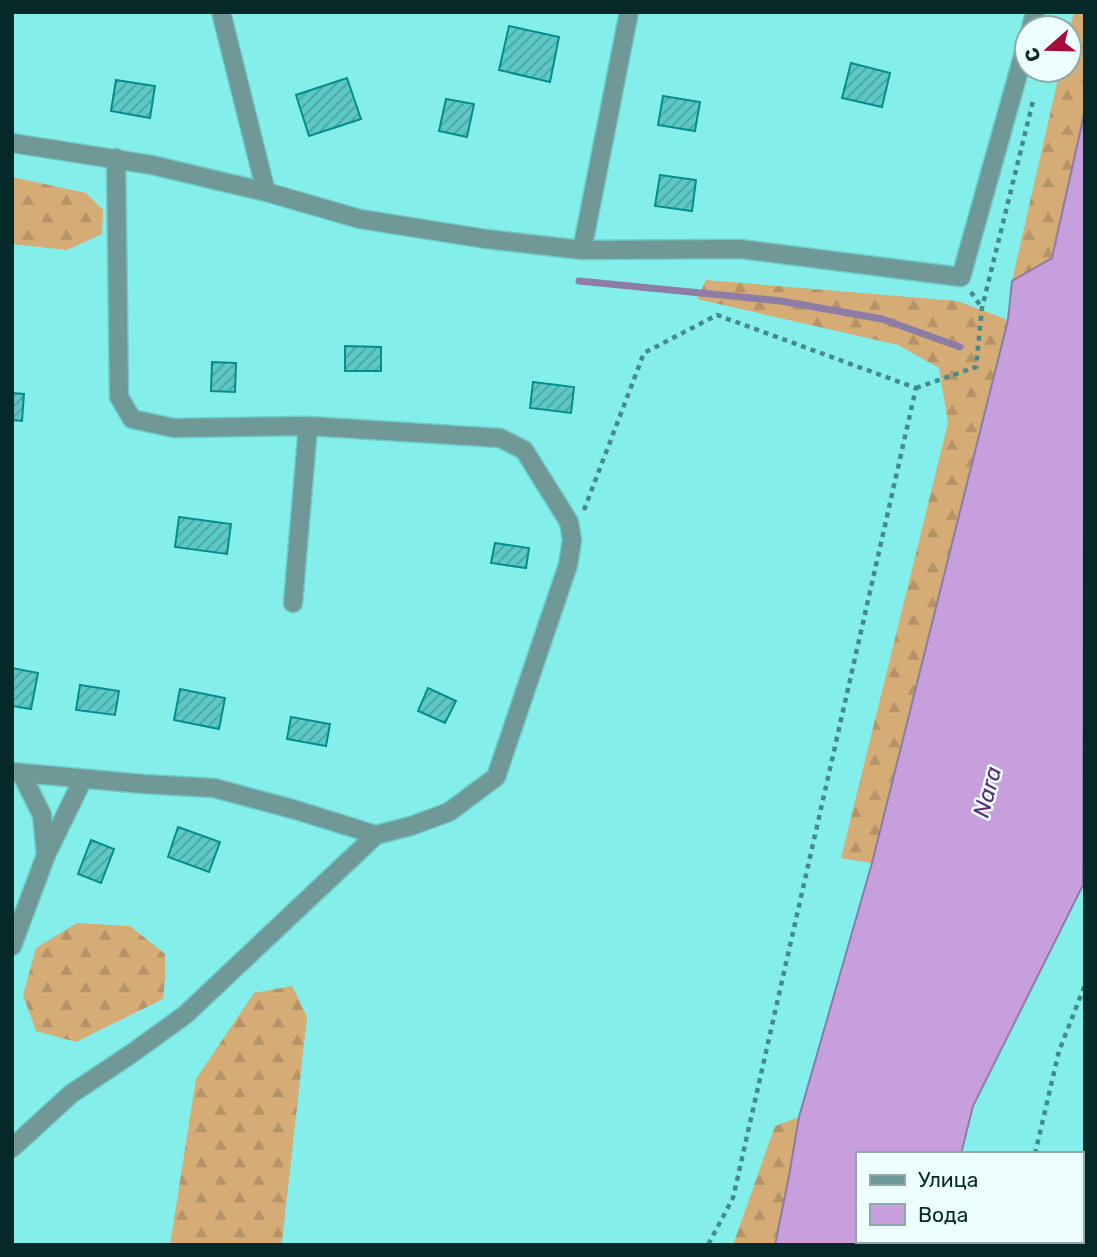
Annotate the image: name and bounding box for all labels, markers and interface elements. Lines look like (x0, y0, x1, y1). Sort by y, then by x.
north arrow (1013, 14, 1083, 84)
text: С (1019, 44, 1046, 65)
water label: Nara (967, 763, 1007, 821)
legend (856, 1152, 1083, 1243)
text: Улица (918, 1167, 978, 1192)
text: Вода (918, 1202, 968, 1227)

